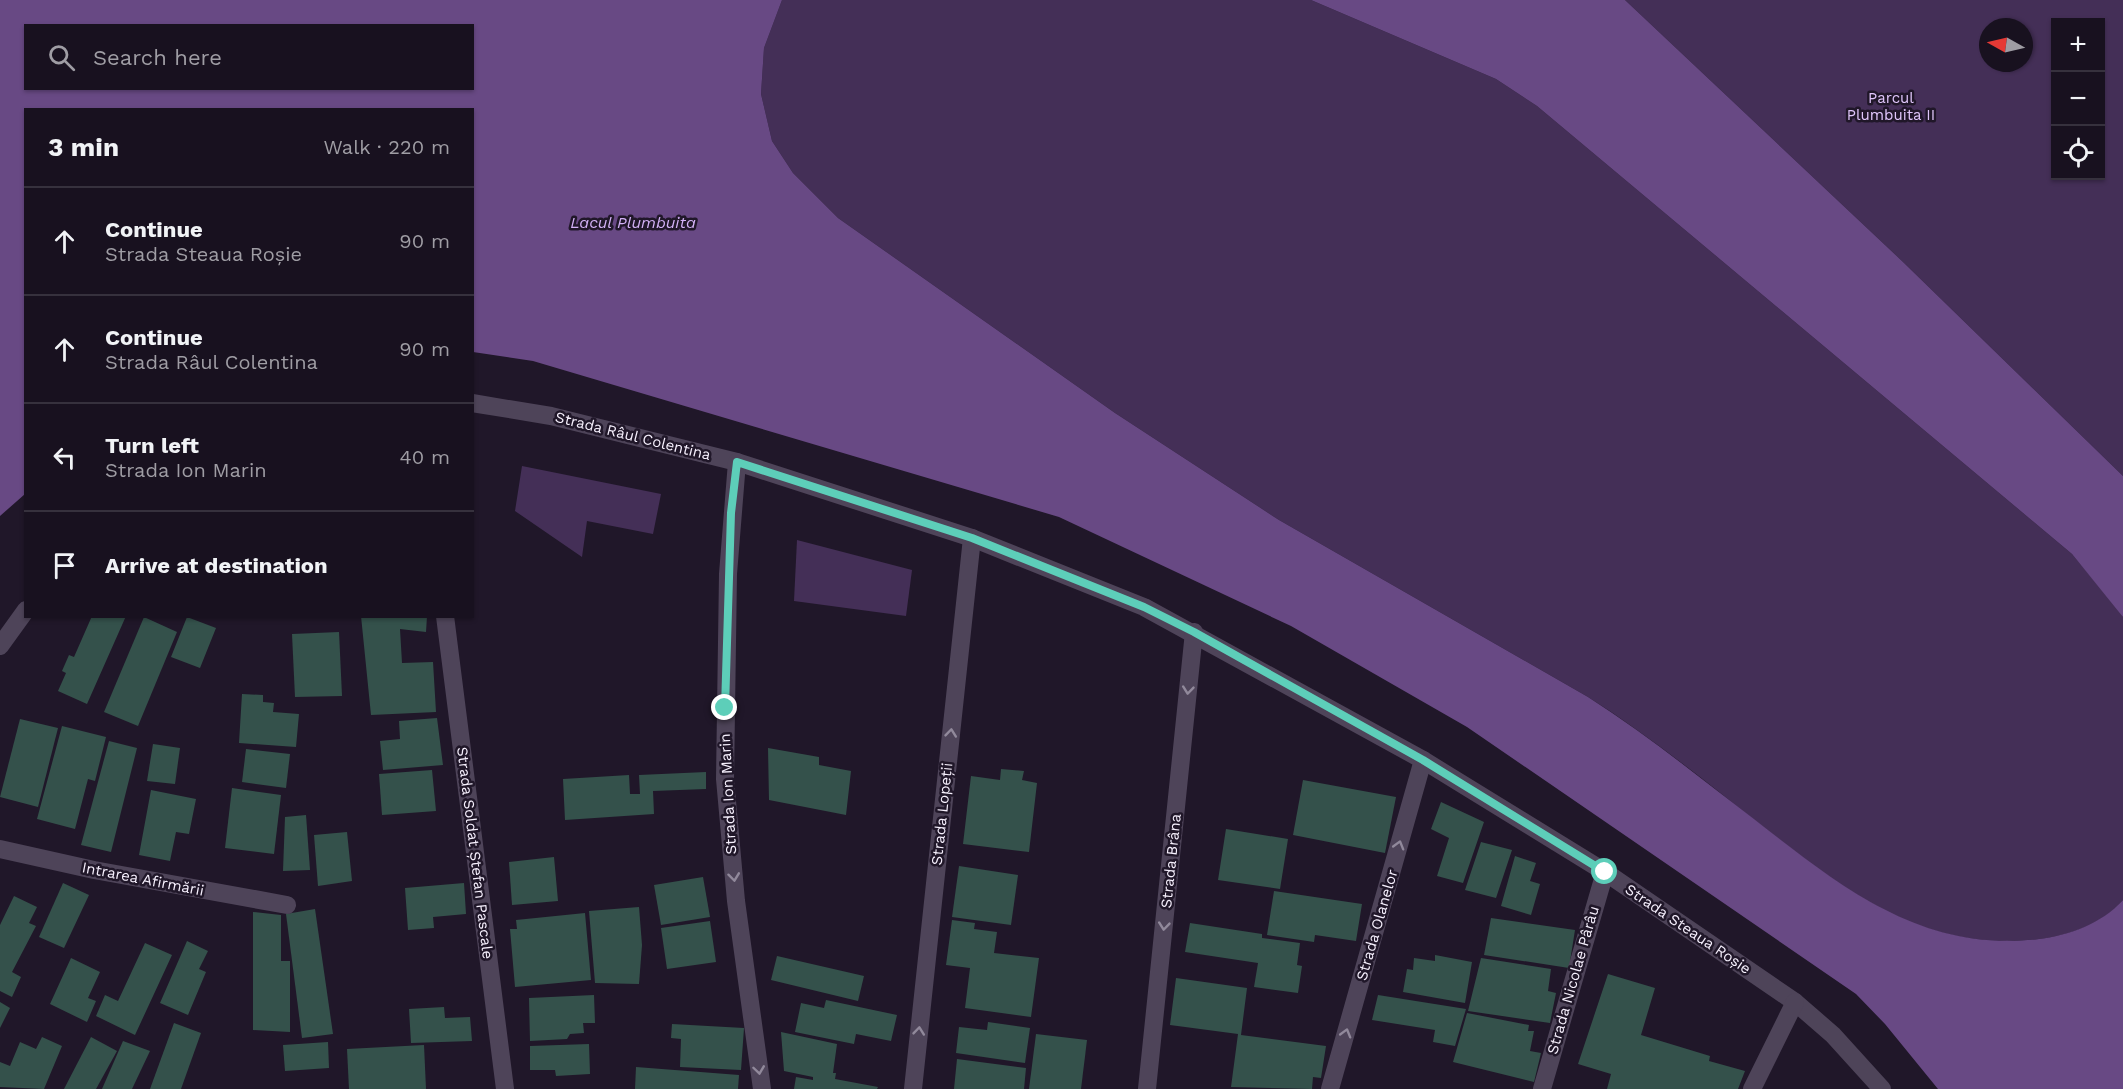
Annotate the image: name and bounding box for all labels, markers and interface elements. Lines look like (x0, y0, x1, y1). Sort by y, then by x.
north arrow (1979, 18, 2033, 72)
map controls (2051, 18, 2105, 180)
button: + (2051, 18, 2105, 72)
search box (24, 24, 474, 90)
icon: search (45, 41, 78, 74)
text: Search here (93, 45, 222, 70)
button: − (2051, 72, 2105, 126)
park label: Parcul Plumbuita II (1847, 89, 1935, 124)
button: locate (2051, 126, 2105, 180)
text: 3 min (48, 132, 119, 162)
text: Walk · 220 m (323, 135, 450, 159)
water label: Lacul Plumbuita (570, 213, 696, 232)
text: Continue (105, 217, 203, 242)
icon: ahead (48, 225, 81, 258)
text: 90 m (399, 229, 450, 253)
text: Strada Steaua Roșie (105, 242, 302, 266)
text: Continue (105, 325, 203, 350)
icon: ahead (48, 333, 81, 366)
text: 90 m (399, 337, 450, 361)
text: Strada Râul Colentina (105, 350, 318, 374)
street label: Strada Râul Colentina (553, 408, 713, 464)
text: Turn left (105, 433, 199, 458)
icon: left (48, 441, 81, 474)
text: 40 m (399, 445, 450, 469)
text: Strada Ion Marin (105, 458, 267, 482)
icon: arrive (48, 549, 81, 582)
text: Arrive at destination (105, 553, 328, 578)
one-way arrow (1182, 686, 1195, 695)
route end (711, 694, 737, 720)
one-way arrow (944, 728, 957, 737)
street label: Strada Ion Marin (716, 733, 740, 855)
street label: Strada Soldat Ștefan Pascale (453, 746, 497, 960)
street label: Strada Lopeții (928, 762, 956, 866)
street label: Strada Brâna (1157, 812, 1185, 909)
one-way arrow (1392, 840, 1404, 851)
street label: Intrarea Afirmării (80, 858, 206, 900)
route start (1591, 858, 1617, 884)
street label: Strada Olanelor (1353, 867, 1401, 983)
one-way arrow (727, 872, 739, 882)
street label: Strada Steaua Roșie (1622, 880, 1754, 978)
street label: Strada Nicolae Pârâu (1543, 904, 1603, 1056)
one-way arrow (1158, 922, 1171, 931)
one-way arrow (912, 1026, 925, 1035)
one-way arrow (1339, 1028, 1351, 1039)
one-way arrow (753, 1066, 765, 1075)

